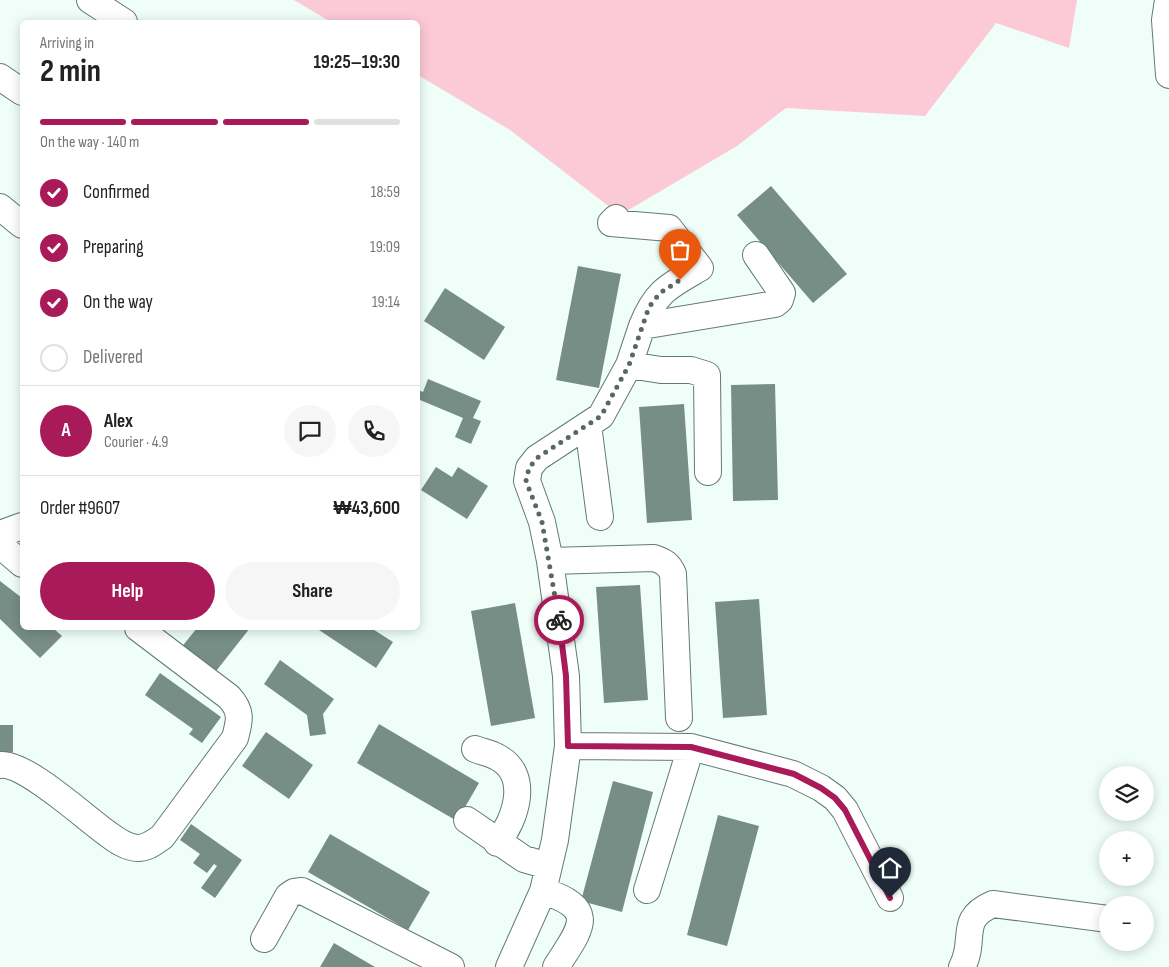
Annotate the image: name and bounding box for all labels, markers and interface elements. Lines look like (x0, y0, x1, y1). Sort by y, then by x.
text: Arriving in (40, 34, 94, 53)
text: 19:25–19:30 (313, 51, 400, 74)
text: 2 min (40, 52, 101, 91)
text: On the way · 140 m (40, 133, 139, 152)
icon: check (40, 179, 68, 207)
text: Confirmed (83, 181, 150, 204)
text: 18:59 (371, 183, 400, 202)
pin (659, 229, 701, 280)
icon: check (40, 234, 68, 262)
text: Preparing (83, 236, 144, 259)
icon: bag (666, 236, 694, 264)
text: 19:09 (370, 238, 400, 257)
icon: check (40, 289, 68, 317)
text: On the way (83, 291, 153, 314)
text: 19:14 (372, 293, 400, 312)
text: Delivered (83, 346, 143, 369)
button: chat (284, 405, 336, 457)
button: phone (348, 405, 400, 457)
text: Alex (104, 410, 133, 433)
text: A (61, 419, 71, 442)
text: Courier · 4.9 (104, 433, 168, 452)
text: Order #9607 (40, 497, 120, 520)
text: ₩43,600 (333, 497, 400, 520)
button: Help (40, 562, 215, 620)
button: Share (225, 562, 400, 620)
courier (534, 595, 584, 645)
icon: bike (545, 606, 573, 634)
map controls (1099, 766, 1154, 951)
button: layers (1099, 766, 1154, 821)
button: + (1099, 831, 1154, 886)
pin (869, 847, 911, 898)
icon: home (876, 854, 904, 882)
button: − (1099, 896, 1154, 951)

